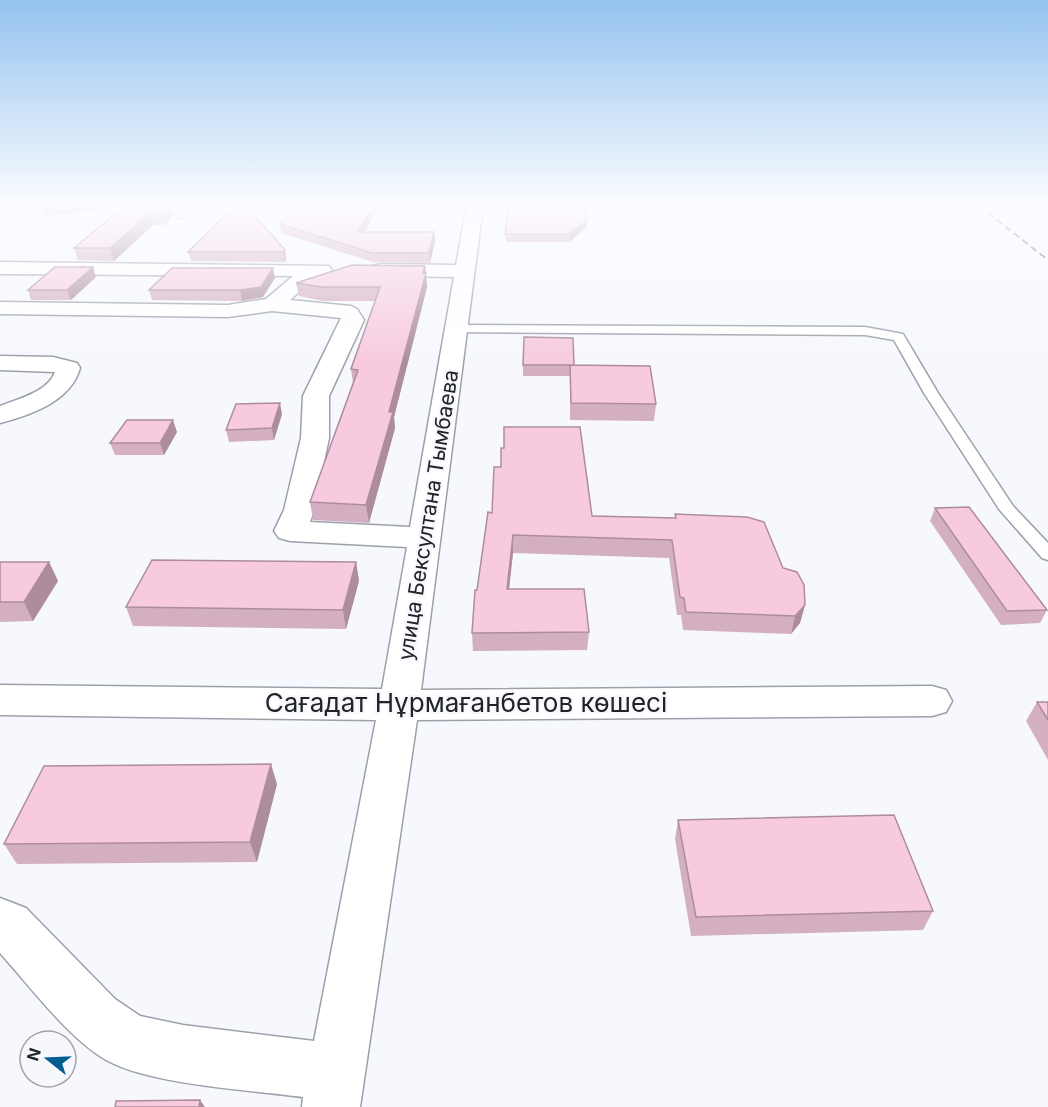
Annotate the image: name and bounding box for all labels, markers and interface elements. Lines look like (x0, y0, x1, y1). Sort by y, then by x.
street label: улица Бексултана Тымбаева (393, 368, 463, 662)
street label: Сағадат Нұрмағанбетов көшесі (265, 687, 667, 718)
north arrow (18, 1029, 78, 1089)
text: N (22, 1045, 45, 1063)

